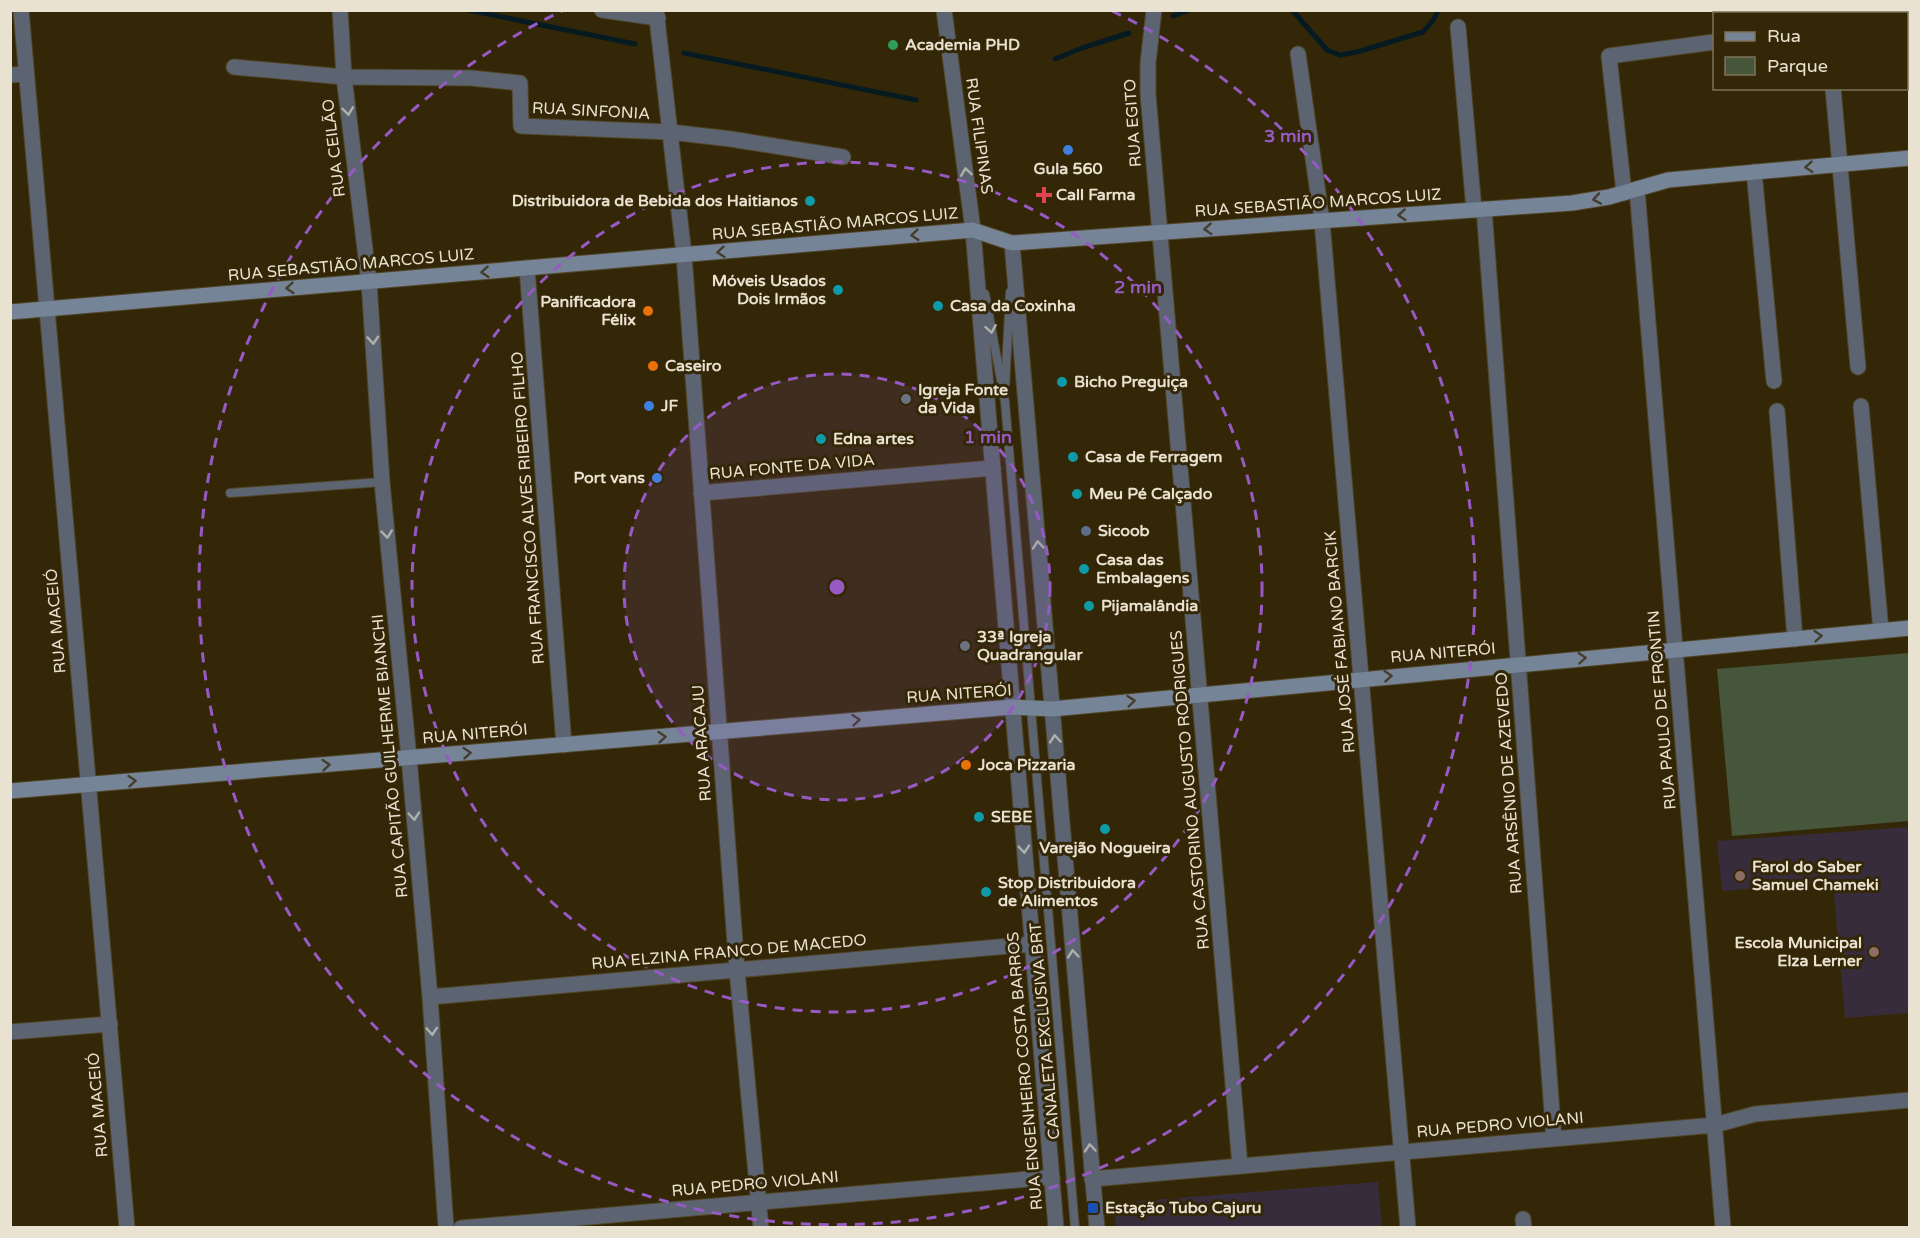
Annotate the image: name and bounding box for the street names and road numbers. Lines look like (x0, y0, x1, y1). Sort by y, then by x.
street label: RUA FILIPINAS (961, 77, 997, 196)
street label: RUA EGITO (1120, 78, 1146, 168)
street label: RUA CEILÃO (318, 98, 350, 198)
street label: RUA SINFONIA (531, 98, 651, 124)
street label: RUA SEBASTIÃO MARCOS LUIZ (1194, 184, 1442, 222)
street label: RUA SEBASTIÃO MARCOS LUIZ (711, 203, 959, 245)
street label: RUA SEBASTIÃO MARCOS LUIZ (227, 244, 475, 286)
street label: RUA FRANCISCO ALVES RIBEIRO FILHO (507, 351, 549, 665)
street label: RUA FONTE DA VIDA (708, 450, 876, 484)
street label: RUA JOSÉ FABIANO BARCIK (1320, 530, 1360, 754)
street label: RUA MACEIÓ (41, 568, 71, 674)
street label: RUA PAULO DE FRONTIN (1643, 610, 1681, 810)
street label: RUA CAPITÃO GUILHERME BIANCHI (368, 613, 412, 899)
street label: RUA CASTORINO AUGUSTO RODRIGUES (1166, 629, 1214, 950)
street label: RUA NITERÓI (1390, 638, 1496, 668)
street label: RUA ARSÊNIO DE AZEVEDO (1491, 671, 1527, 895)
street label: RUA NITERÓI (906, 680, 1012, 708)
street label: RUA ARACAJU (688, 684, 716, 802)
street label: RUA NITERÓI (422, 719, 528, 749)
street label: CANALETA EXCLUSIVA BRT (1026, 921, 1064, 1140)
street label: RUA ELZINA FRANCO DE MACEDO (591, 930, 867, 974)
street label: RUA ENGENHEIRO COSTA BARROS (1003, 931, 1047, 1211)
street label: RUA MACEIÓ (83, 1052, 113, 1158)
street label: RUA PEDRO VIOLANI (1416, 1108, 1584, 1142)
street label: RUA PEDRO VIOLANI (671, 1167, 839, 1201)

